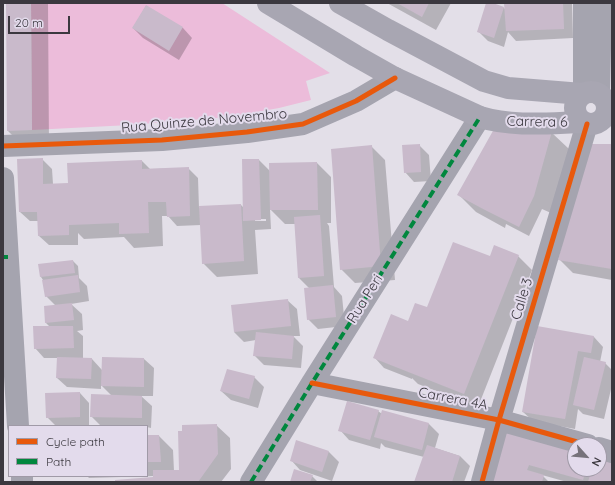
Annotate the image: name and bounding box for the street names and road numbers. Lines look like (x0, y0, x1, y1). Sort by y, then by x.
street label: Rua Quinze de Novembro (120, 105, 288, 137)
street label: Carrera 6 (506, 113, 568, 131)
street label: Rua Peri (344, 272, 386, 326)
street label: Calle 3 (508, 276, 536, 322)
street label: Carrera 4A (417, 384, 489, 414)

